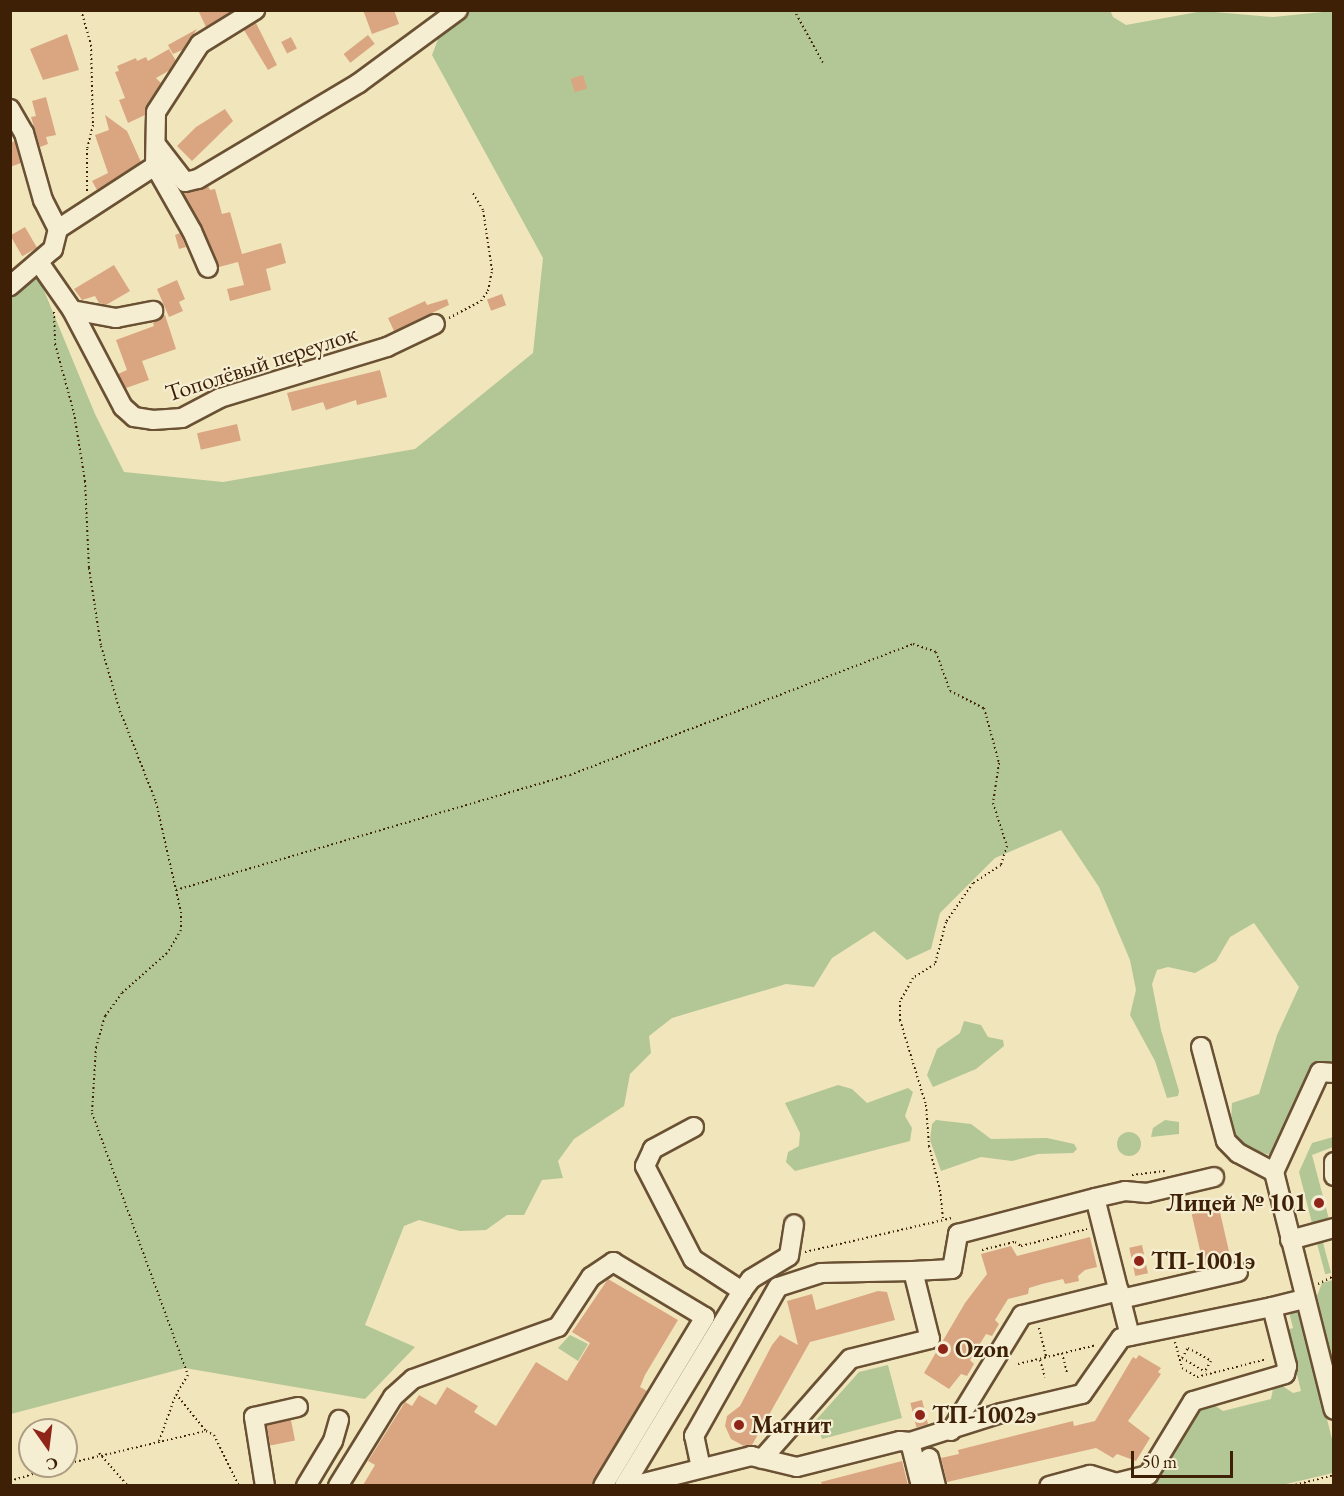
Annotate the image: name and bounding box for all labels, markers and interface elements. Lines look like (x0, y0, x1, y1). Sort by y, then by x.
street label: Тополёвый переулок (161, 318, 361, 408)
place label: Лицей № 101 (1166, 1189, 1307, 1217)
marker: Лицей № 101 (1312, 1196, 1326, 1210)
place label: ТП-1001э (1151, 1247, 1255, 1275)
marker: ТП-1001э (1132, 1254, 1146, 1268)
place label: Ozon (955, 1335, 1009, 1363)
marker: Ozon (936, 1342, 950, 1356)
place label: ТП-1002э (932, 1401, 1036, 1429)
marker: ТП-1002э (913, 1408, 927, 1422)
place label: Магнит (751, 1411, 831, 1439)
north arrow (18, 1418, 78, 1478)
marker: Магнит (732, 1418, 746, 1432)
scale bar (1134, 1439, 1236, 1477)
text: 50 m (1142, 1450, 1177, 1473)
text: С (44, 1452, 60, 1476)

